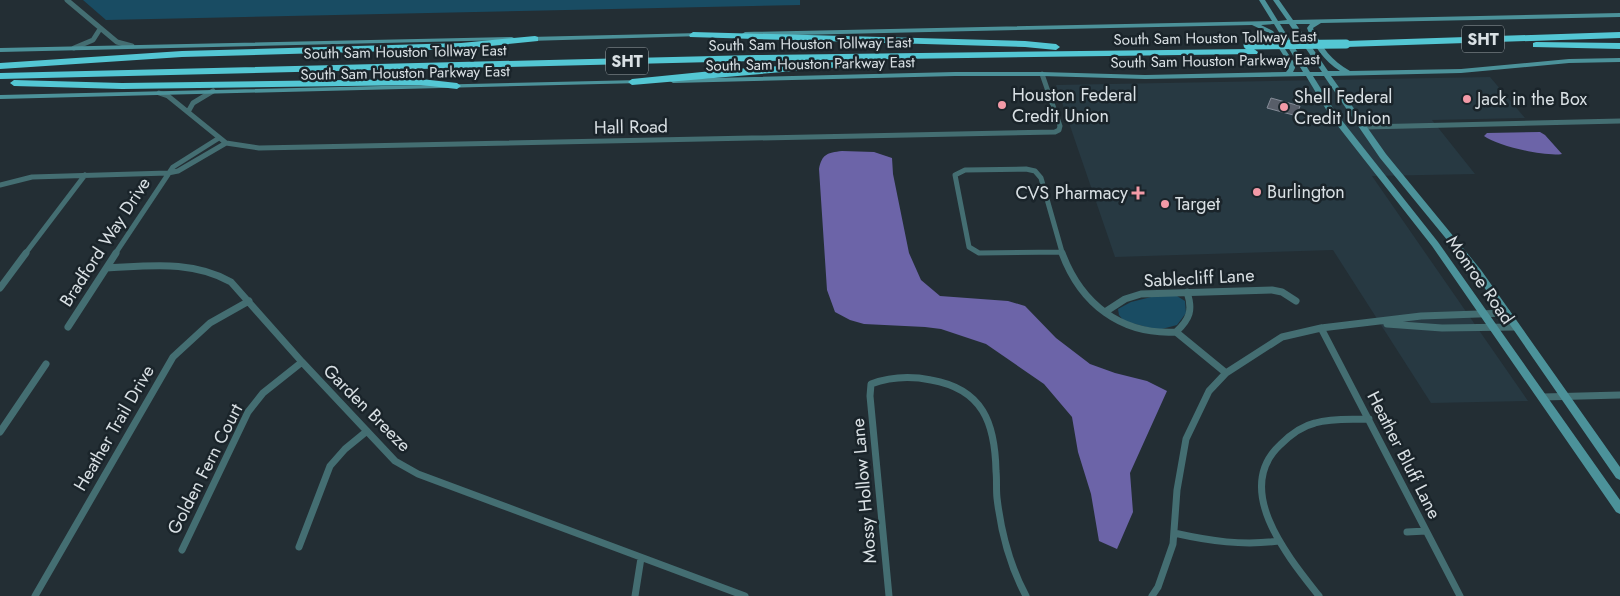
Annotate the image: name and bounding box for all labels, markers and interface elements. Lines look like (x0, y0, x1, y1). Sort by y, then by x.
street label: South Sam Houston Tollway East (1113, 25, 1317, 51)
road number: SHT (1462, 26, 1504, 52)
street label: South Sam Houston Tollway East (708, 31, 912, 57)
street label: South Sam Houston Tollway East (303, 39, 507, 65)
road number: SHT (606, 48, 648, 74)
street label: South Sam Houston Parkway East (1110, 48, 1320, 74)
street label: South Sam Houston Parkway East (705, 51, 915, 77)
street label: South Sam Houston Parkway East (300, 60, 510, 86)
place label: Houston Federal Credit Union (1012, 82, 1137, 129)
place label: Shell Federal Credit Union (1294, 84, 1393, 131)
place label: Jack in the Box (1475, 86, 1587, 112)
marker: Jack in the Box (1461, 93, 1473, 105)
marker: Houston Federal Credit Union (996, 99, 1008, 111)
marker: Shell Federal Credit Union (1278, 101, 1290, 113)
street label: Hall Road (594, 113, 668, 141)
street label: Bradford Way Drive (53, 172, 157, 312)
place label: Burlington (1267, 179, 1345, 205)
place label: CVS Pharmacy (1015, 180, 1128, 206)
marker: Burlington (1251, 186, 1263, 198)
marker: CVS Pharmacy (1132, 187, 1144, 199)
place label: Target (1175, 191, 1221, 217)
marker: Target (1159, 198, 1171, 210)
street label: Monroe Road (1440, 230, 1520, 330)
street label: Sablecliff Lane (1143, 262, 1255, 294)
street label: Garden Breeze (317, 358, 417, 458)
street label: Heather Trail Drive (67, 360, 161, 496)
street label: Heather Bluff Lane (1361, 387, 1447, 523)
street label: Golden Fern Court (161, 399, 249, 539)
street label: Mossy Hollow Lane (845, 417, 883, 565)

